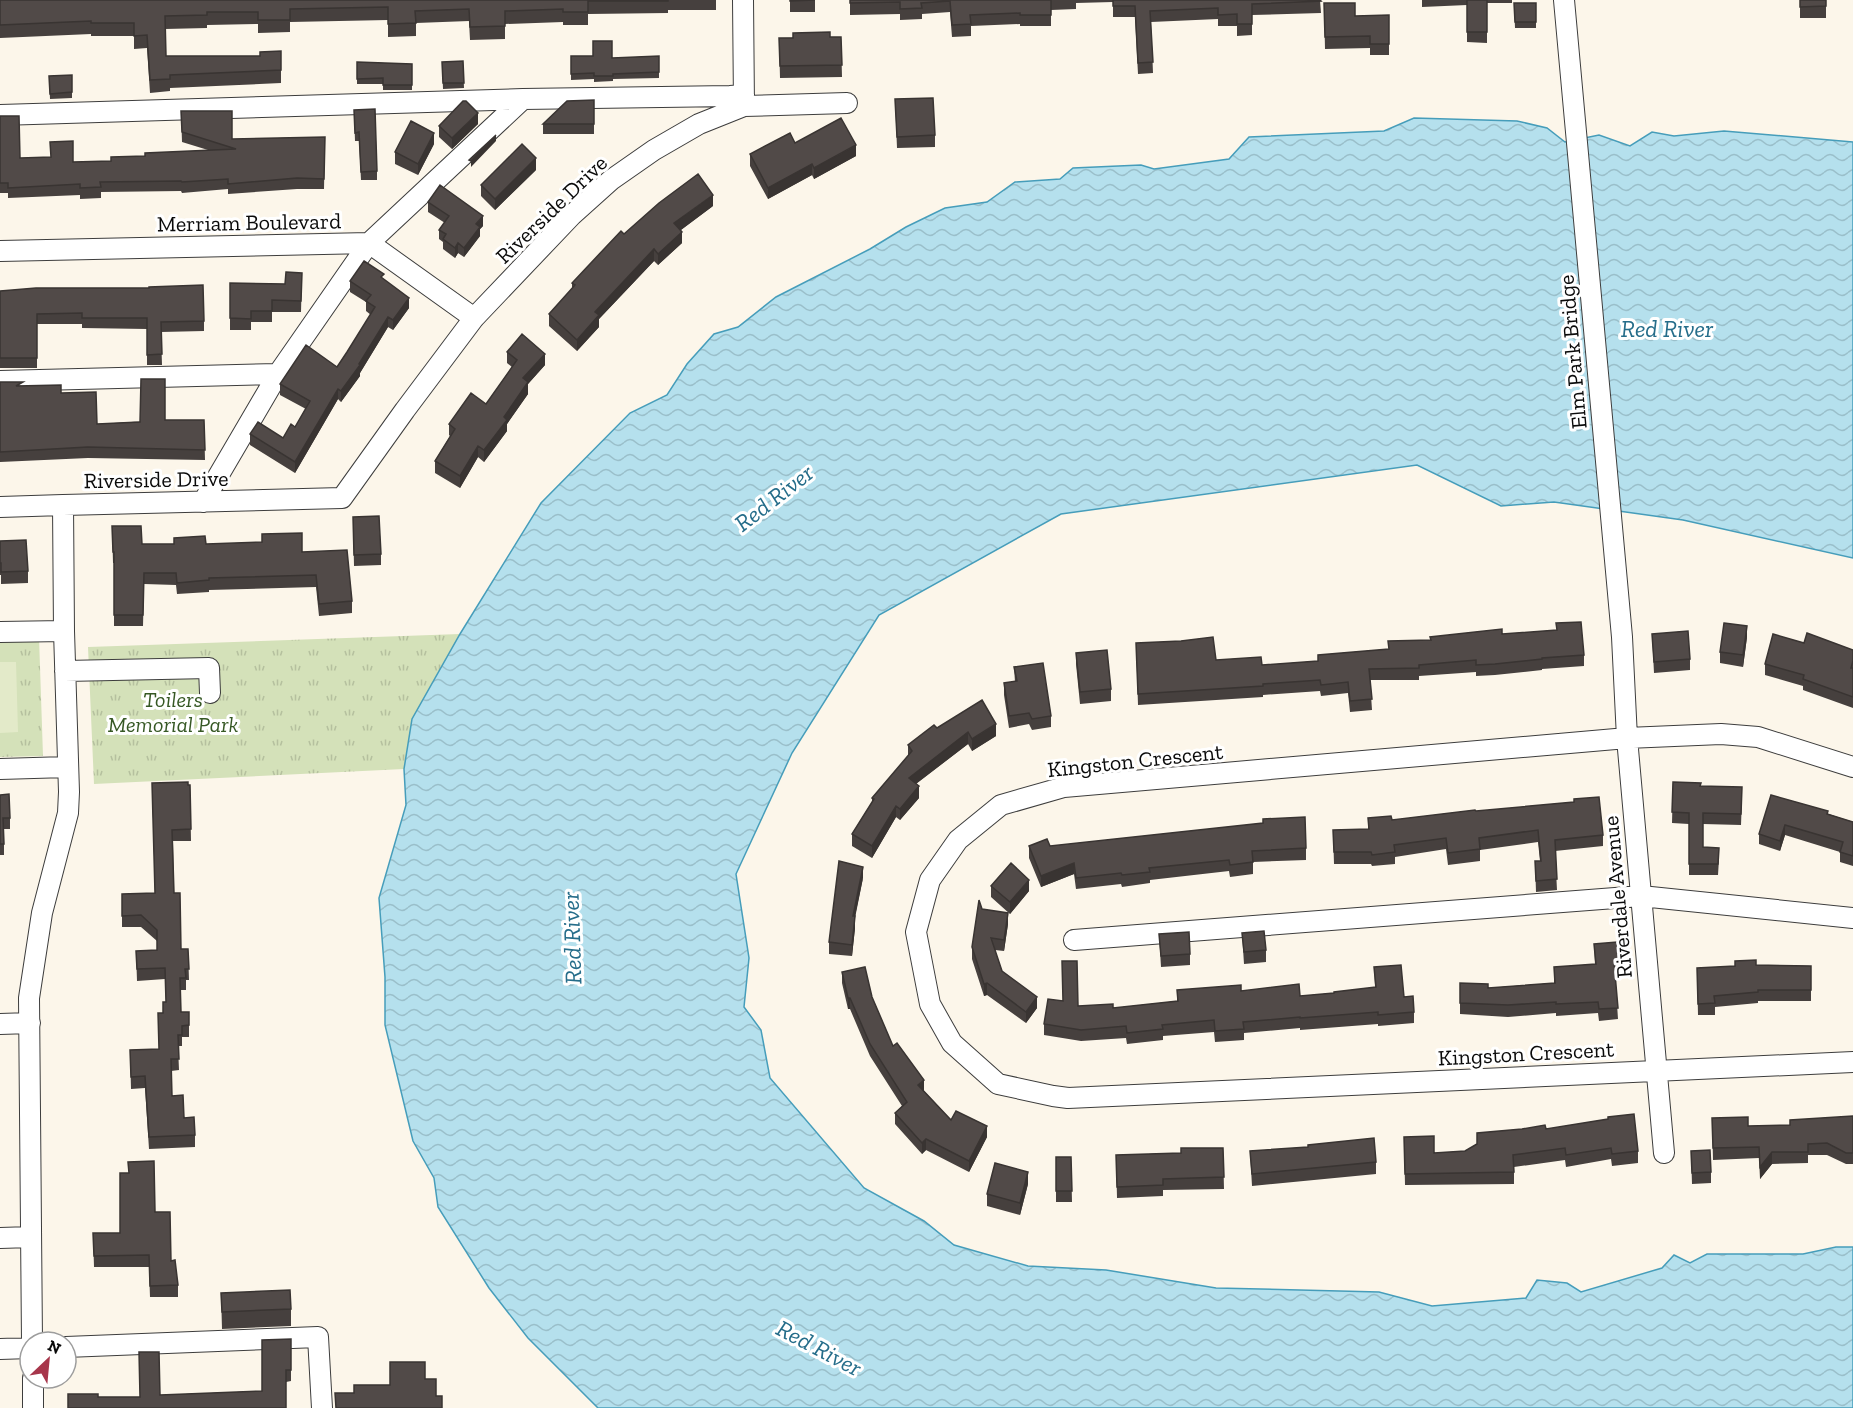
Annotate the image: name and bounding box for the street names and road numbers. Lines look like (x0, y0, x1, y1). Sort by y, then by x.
street label: Riverside Drive (490, 149, 613, 269)
street label: Merriam Boulevard (157, 207, 341, 238)
street label: Elm Park Bridge (1552, 274, 1593, 430)
street label: Riverside Drive (83, 465, 229, 494)
street label: Kingston Crescent (1046, 738, 1225, 783)
street label: Riverdale Avenue (1597, 815, 1638, 979)
street label: Kingston Crescent (1437, 1035, 1616, 1072)

